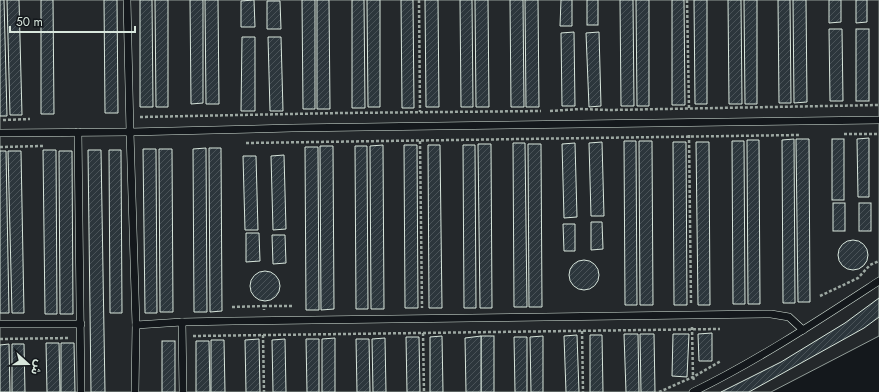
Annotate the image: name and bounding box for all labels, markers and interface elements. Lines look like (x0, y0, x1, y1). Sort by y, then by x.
scale bar (10, 8, 135, 34)
text: 50 m (16, 13, 43, 31)
north arrow (8, 344, 48, 384)
text: ش (27, 358, 48, 377)

